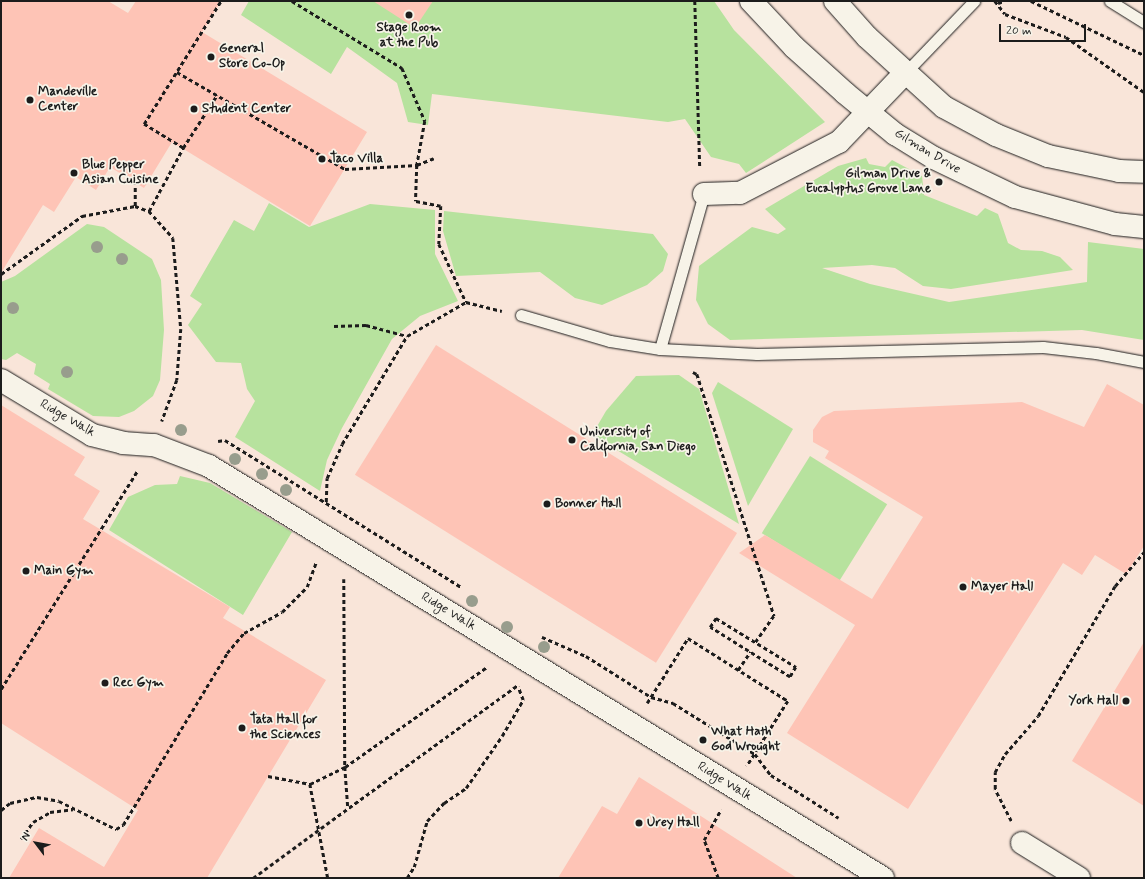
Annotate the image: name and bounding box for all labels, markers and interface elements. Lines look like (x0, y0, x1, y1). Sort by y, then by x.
marker: Stage Room at the Pub (404, 10, 414, 20)
scale bar (1001, 16, 1088, 42)
place label: Stage Room at the Pub (376, 21, 442, 52)
text: 20 m (1006, 23, 1032, 39)
place label: General Store Co-Op (219, 42, 286, 73)
marker: General Store Co-Op (206, 52, 216, 62)
place label: Mandeville Center (38, 85, 97, 116)
marker: Mandeville Center (25, 95, 35, 105)
place label: Student Center (202, 101, 291, 117)
marker: Student Center (189, 104, 199, 114)
street label: Gilman Drive (891, 126, 963, 178)
place label: Taco Villa (330, 151, 381, 167)
marker: Taco Villa (317, 154, 327, 164)
place label: Blue Pepper Asian Cuisine (82, 158, 162, 189)
place label: Gilman Drive & Eucalyptus Grove Lane (807, 167, 931, 198)
marker: Blue Pepper Asian Cuisine (69, 168, 79, 178)
marker: Gilman Drive & Eucalyptus Grove Lane (934, 177, 944, 187)
street label: Ridge Walk (37, 397, 97, 441)
place label: University of California, San Diego (580, 425, 695, 456)
marker: University of California, San Diego (567, 435, 577, 445)
place label: Bonner Hall (555, 496, 622, 512)
marker: Bonner Hall (542, 499, 552, 509)
place label: Main Gym (34, 563, 95, 579)
marker: Main Gym (21, 566, 31, 576)
place label: Mayer Hall (971, 579, 1032, 595)
marker: Mayer Hall (958, 582, 968, 592)
street label: Ridge Walk (418, 590, 478, 634)
place label: Rec Gym (113, 675, 166, 691)
marker: Rec Gym (100, 678, 110, 688)
place label: York Hall (1069, 693, 1118, 709)
marker: York Hall (1121, 696, 1131, 706)
place label: Tata Hall for the Sciences (250, 713, 320, 744)
marker: Tata Hall for the Sciences (237, 723, 247, 733)
place label: What Hath God Wrought (711, 725, 781, 756)
marker: What Hath God Wrought (698, 735, 708, 745)
street label: Ridge Walk (694, 759, 754, 805)
place label: Urey Hall (647, 815, 698, 831)
marker: Urey Hall (634, 818, 644, 828)
north arrow (16, 823, 56, 863)
text: N (18, 830, 34, 843)

